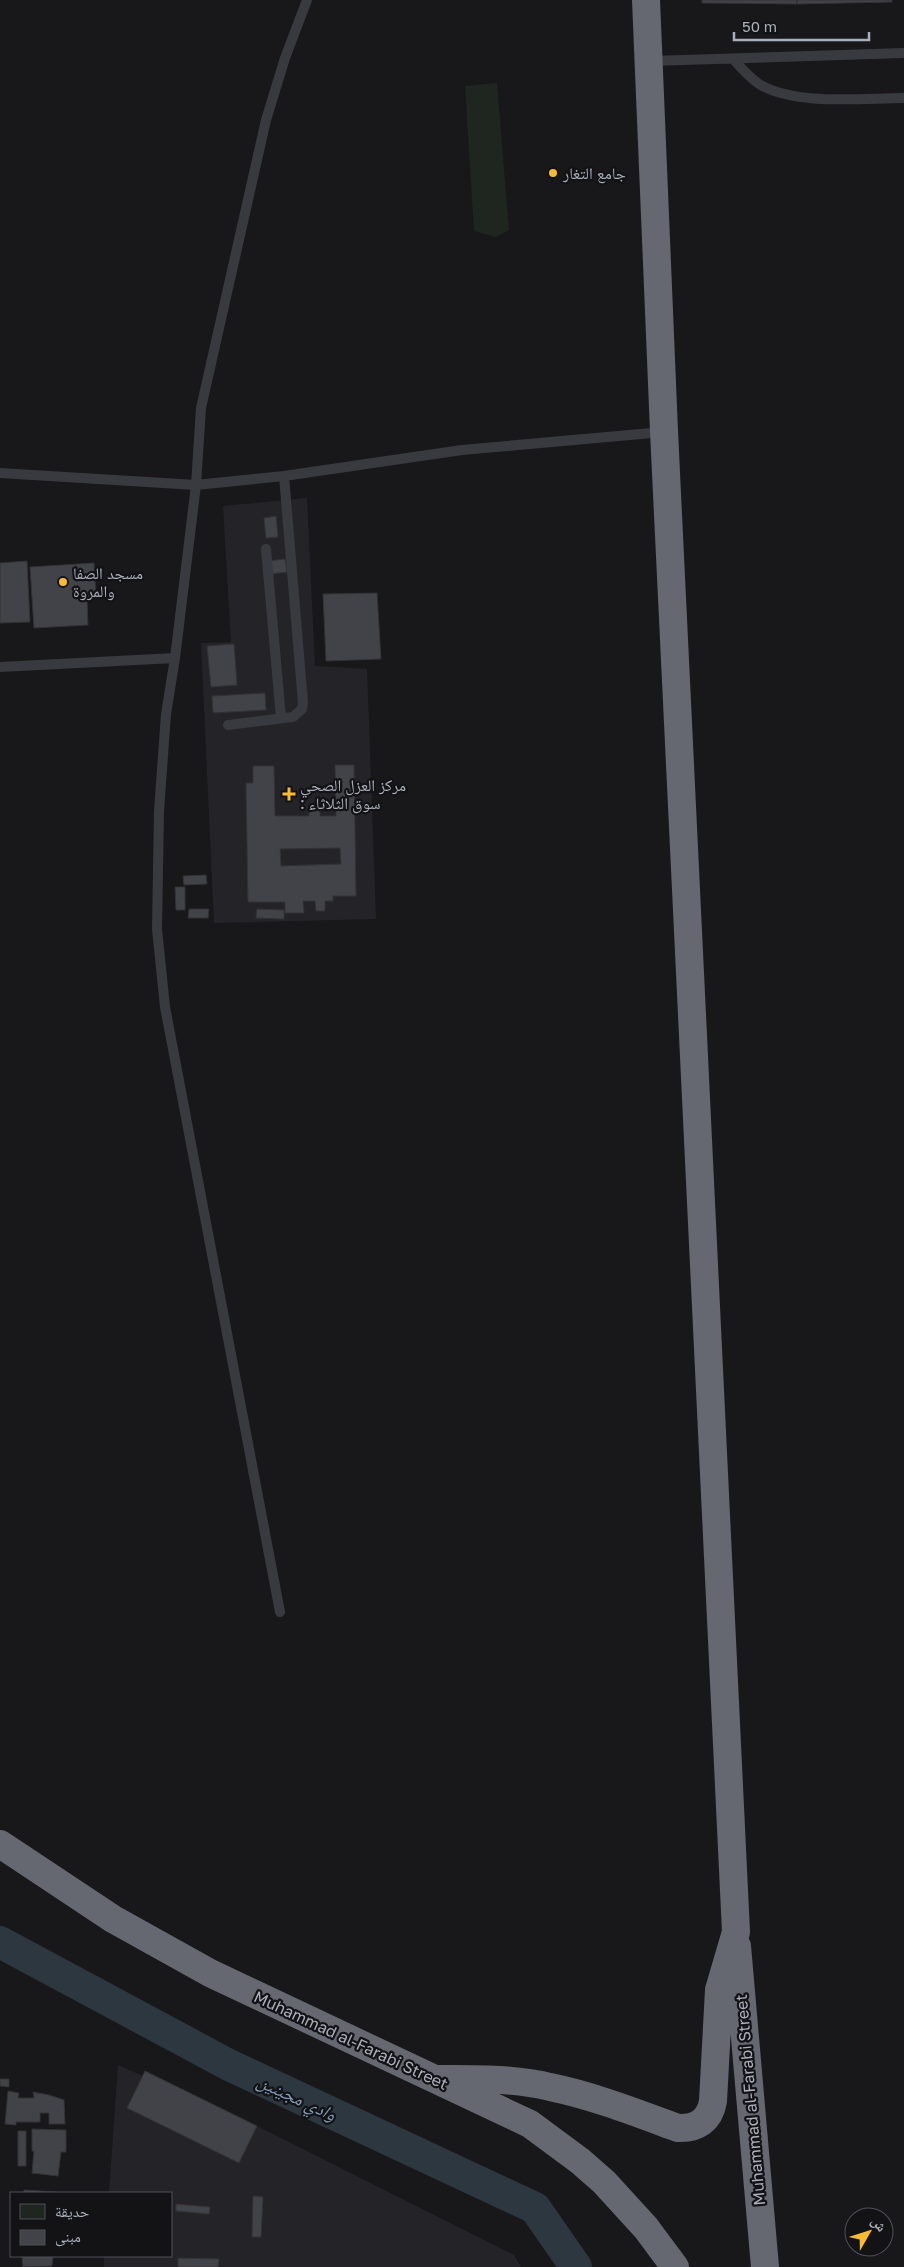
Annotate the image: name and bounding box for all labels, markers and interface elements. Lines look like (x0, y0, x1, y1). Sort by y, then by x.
scale bar (734, 10, 869, 42)
text: 50 m (742, 17, 777, 35)
place label: جامع التغار (562, 163, 626, 184)
marker: جامع التغار (547, 167, 559, 179)
place label: مسجد الصفا والمروة (73, 563, 143, 601)
marker: مسجد الصفا والمروة (57, 576, 69, 588)
place label: مركز العزل الصحي : سوق الثلاثاء (300, 775, 406, 814)
marker: مركز العزل الصحي : سوق الثلاثاء (282, 787, 296, 801)
street label: Muhammad al-Farabi Street (251, 1986, 451, 2094)
street label: Muhammad al-Farabi Street (731, 1994, 769, 2206)
water label: وادي مجينين (252, 2069, 341, 2129)
legend (10, 2192, 172, 2257)
text: حديقة (55, 2202, 90, 2220)
north arrow (844, 2207, 894, 2257)
text: ش (867, 2212, 891, 2235)
text: مبنى (55, 2227, 81, 2247)

